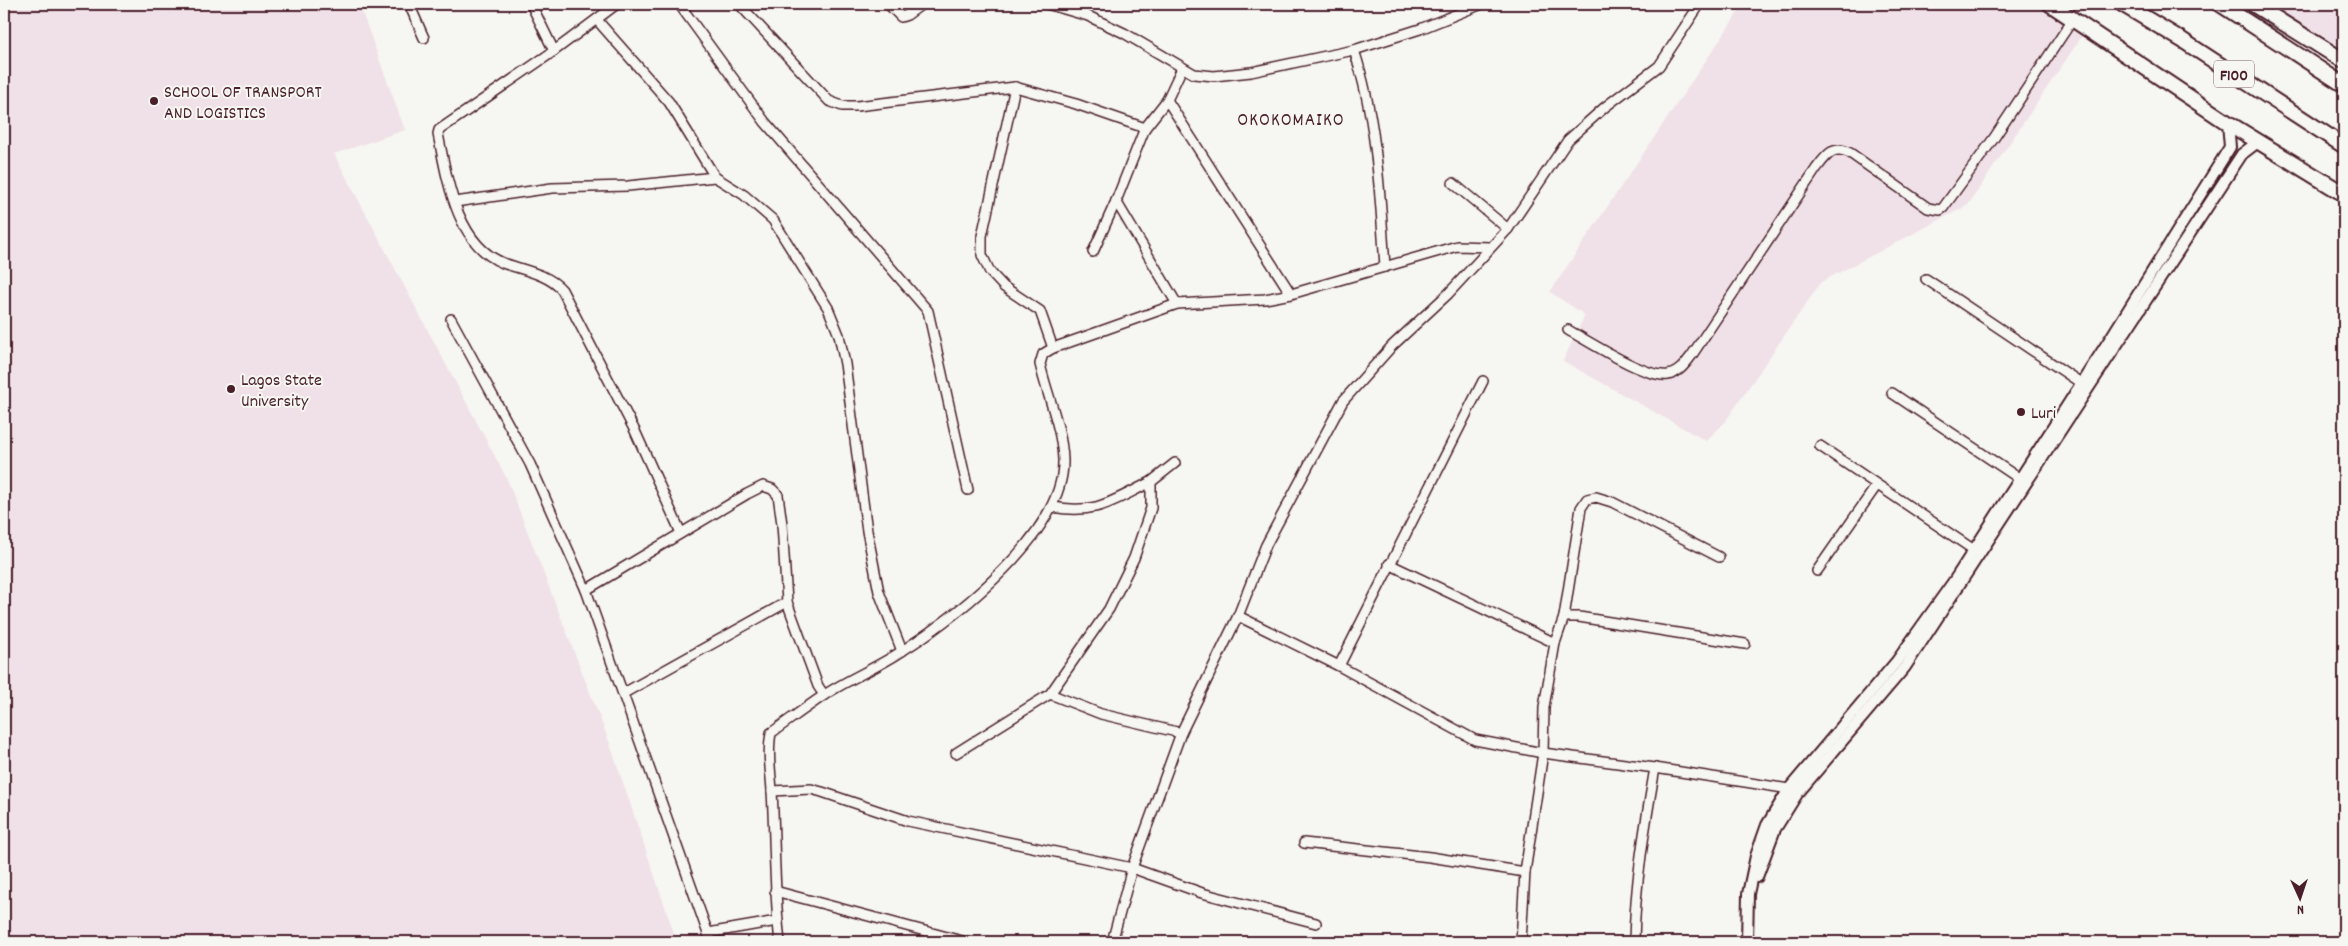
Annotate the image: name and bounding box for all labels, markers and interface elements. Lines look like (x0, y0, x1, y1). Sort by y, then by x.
road number: F100 (2214, 61, 2254, 88)
place label: SCHOOL OF TRANSPORT AND LOGISTICS (164, 81, 322, 127)
marker: SCHOOL OF TRANSPORT AND LOGISTICS (148, 95, 160, 107)
district label: OKOKOMAIKO (1237, 108, 1345, 135)
place label: Lagos State University (241, 369, 322, 415)
marker: Lagos State University (225, 383, 237, 395)
place label: Luri (2031, 402, 2056, 427)
marker: Luri (2015, 406, 2027, 418)
north arrow (2276, 874, 2326, 924)
text: N (2297, 899, 2305, 919)

